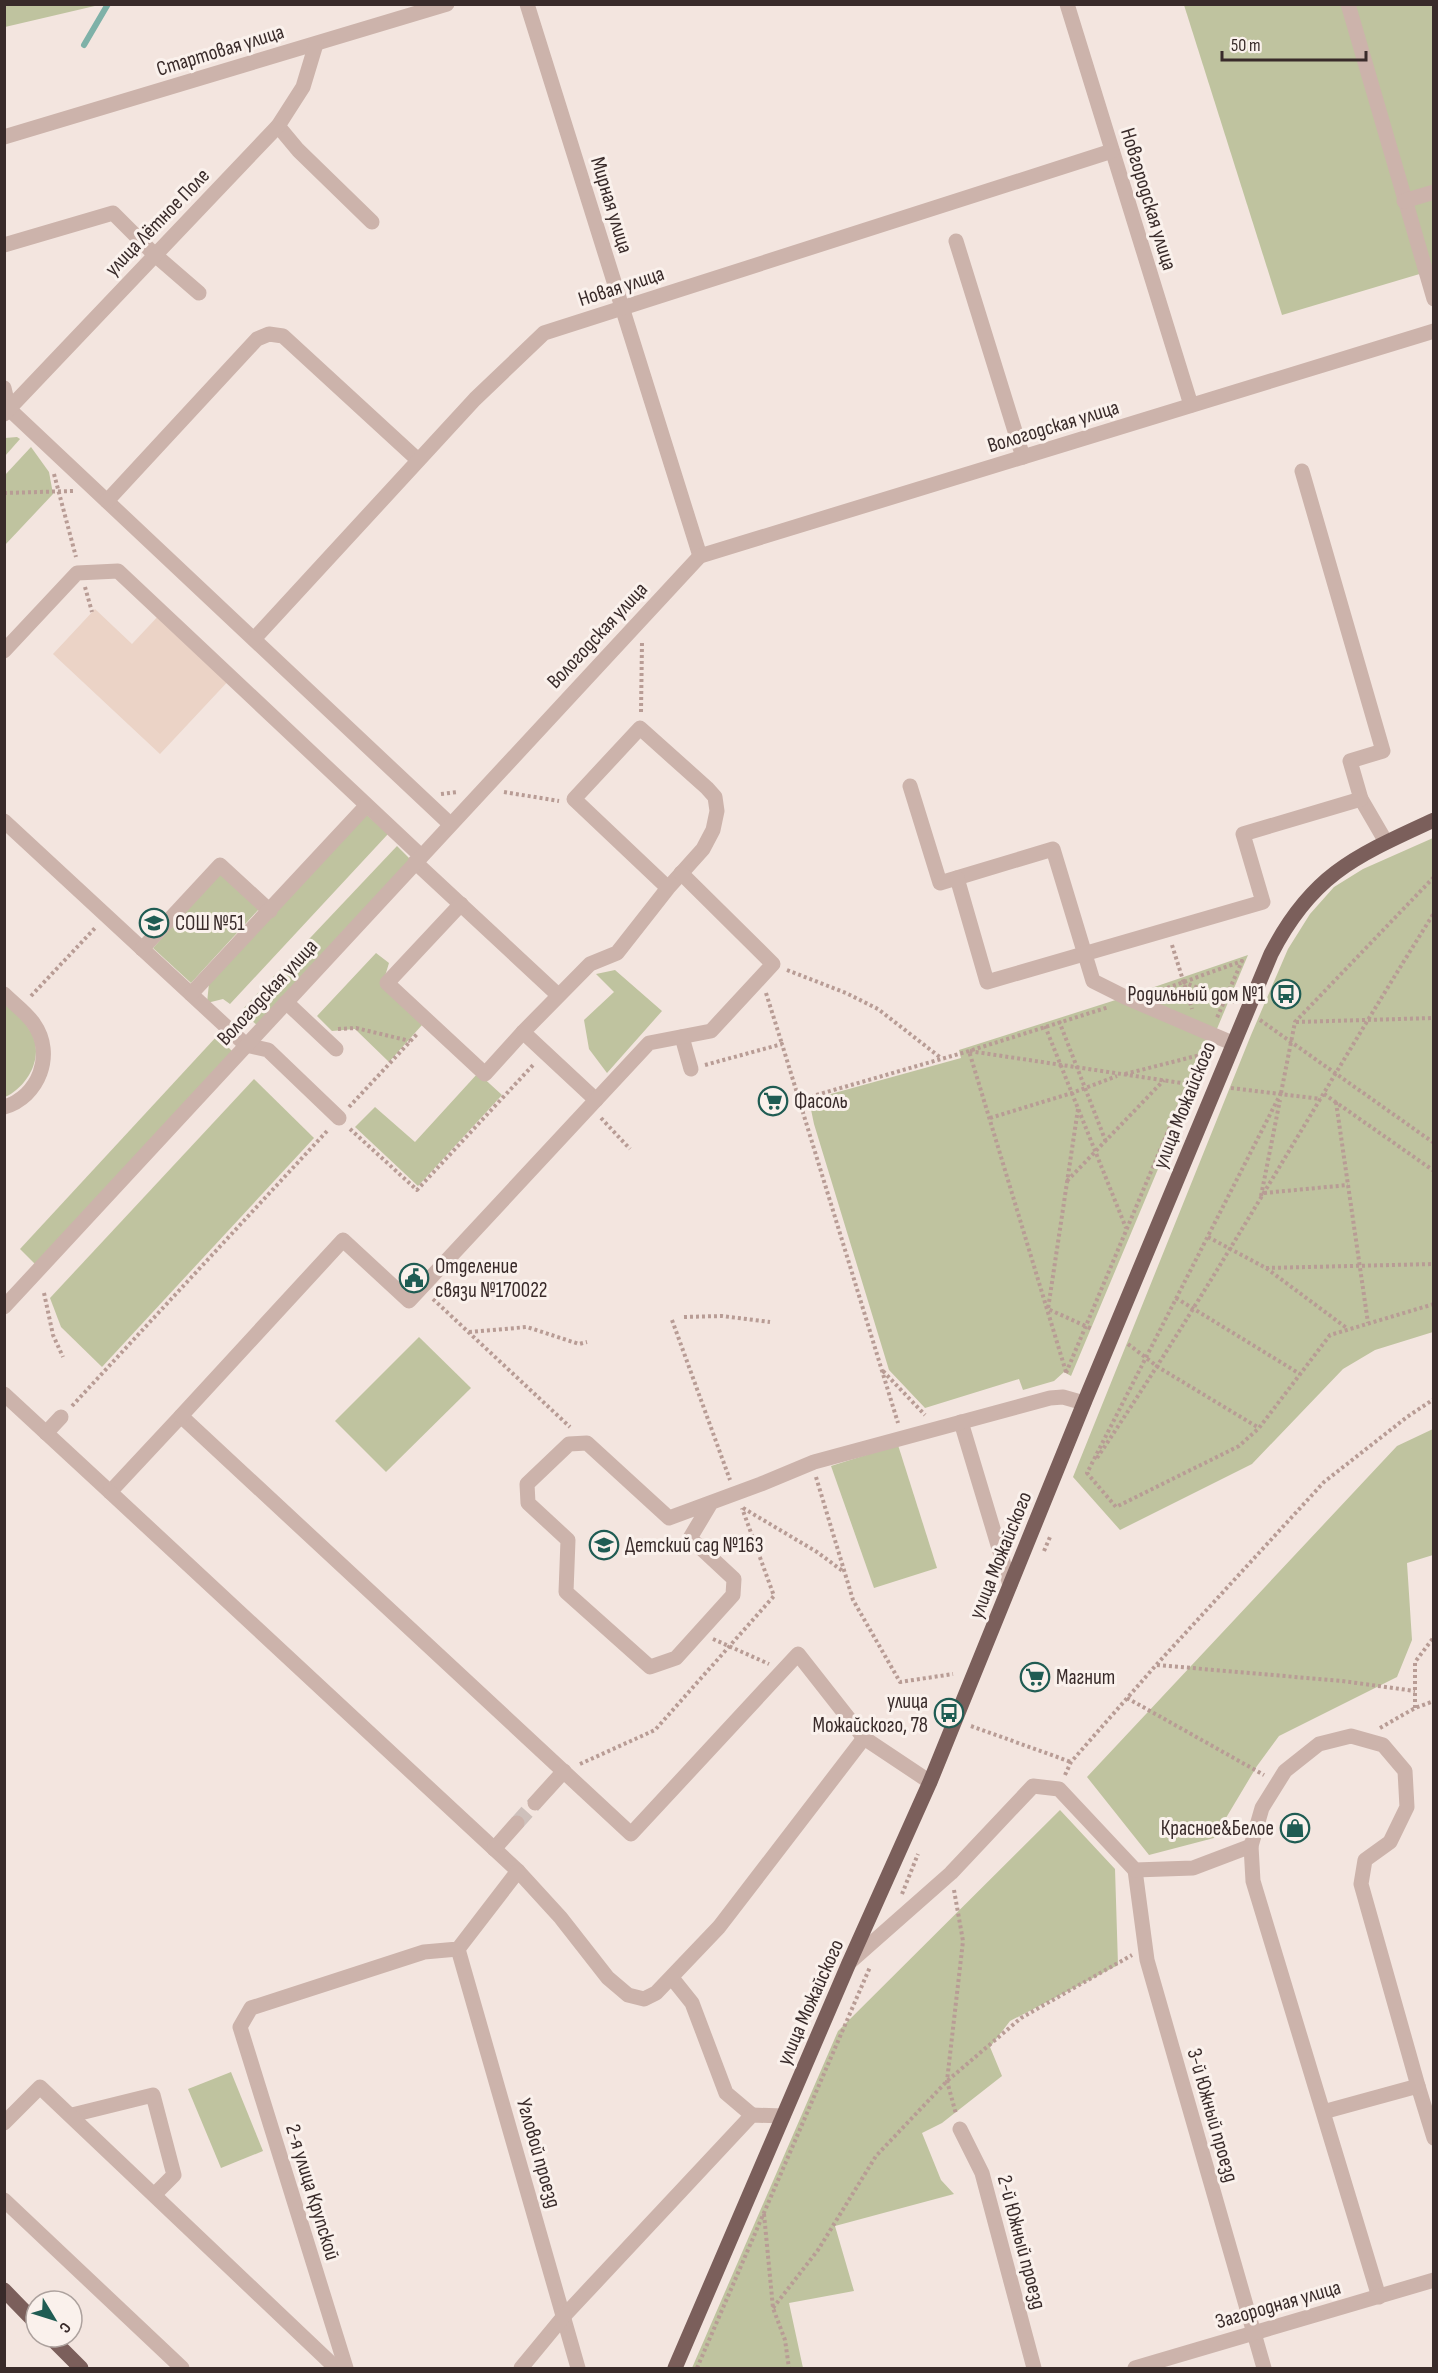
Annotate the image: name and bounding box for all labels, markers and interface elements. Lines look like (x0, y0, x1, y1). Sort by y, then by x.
street label: Стартовая улица (153, 19, 287, 82)
scale bar (1222, 24, 1366, 62)
text: 50 m (1231, 35, 1261, 56)
street label: Новгородская улица (1115, 125, 1182, 273)
street label: Мирная улица (585, 154, 638, 256)
street label: улица Лётное Поле (100, 163, 215, 281)
street label: Новая улица (575, 261, 667, 312)
street label: Вологодская улица (984, 395, 1122, 458)
street label: Вологодская улица (542, 577, 653, 694)
school or university icon: СОШ №51 (138, 907, 170, 939)
place label: СОШ №51 (175, 911, 245, 936)
street label: Вологодская улица (212, 934, 323, 1051)
bus stop icon: Родильный дом №1 (1270, 978, 1302, 1010)
place label: Родильный дом №1 (1127, 982, 1266, 1007)
street label: улица Можайского (1148, 1038, 1221, 1172)
supermarket icon: Фасоль (757, 1085, 789, 1117)
place label: Фасоль (794, 1089, 848, 1114)
place label: Отделение связи №170022 (435, 1254, 547, 1303)
public building icon: Отделение связи №170022 (398, 1262, 430, 1294)
street label: улица Можайского (964, 1488, 1037, 1622)
school or university icon: Детский сад №163 (588, 1529, 620, 1561)
place label: Детский сад №163 (625, 1533, 764, 1558)
supermarket icon: Магнит (1019, 1661, 1051, 1693)
place label: Магнит (1056, 1665, 1115, 1690)
place label: улица Можайского, 78 (813, 1689, 928, 1738)
bus stop icon: улица Можайского, 78 (933, 1697, 965, 1729)
shop icon: Красное&Белое (1279, 1812, 1311, 1844)
place label: Красное&Белое (1161, 1816, 1274, 1841)
street label: улица Можайского (772, 1935, 849, 2069)
street label: 3-й Южный проезд (1181, 2045, 1244, 2185)
street label: Угловой проезд (511, 2096, 566, 2211)
street label: 2-я улица Крупской (280, 2121, 345, 2263)
street label: 2-й Южный проезд (992, 2172, 1051, 2312)
street label: Загородная улица (1213, 2275, 1344, 2334)
north arrow (24, 2289, 84, 2349)
text: С (55, 2318, 75, 2336)

